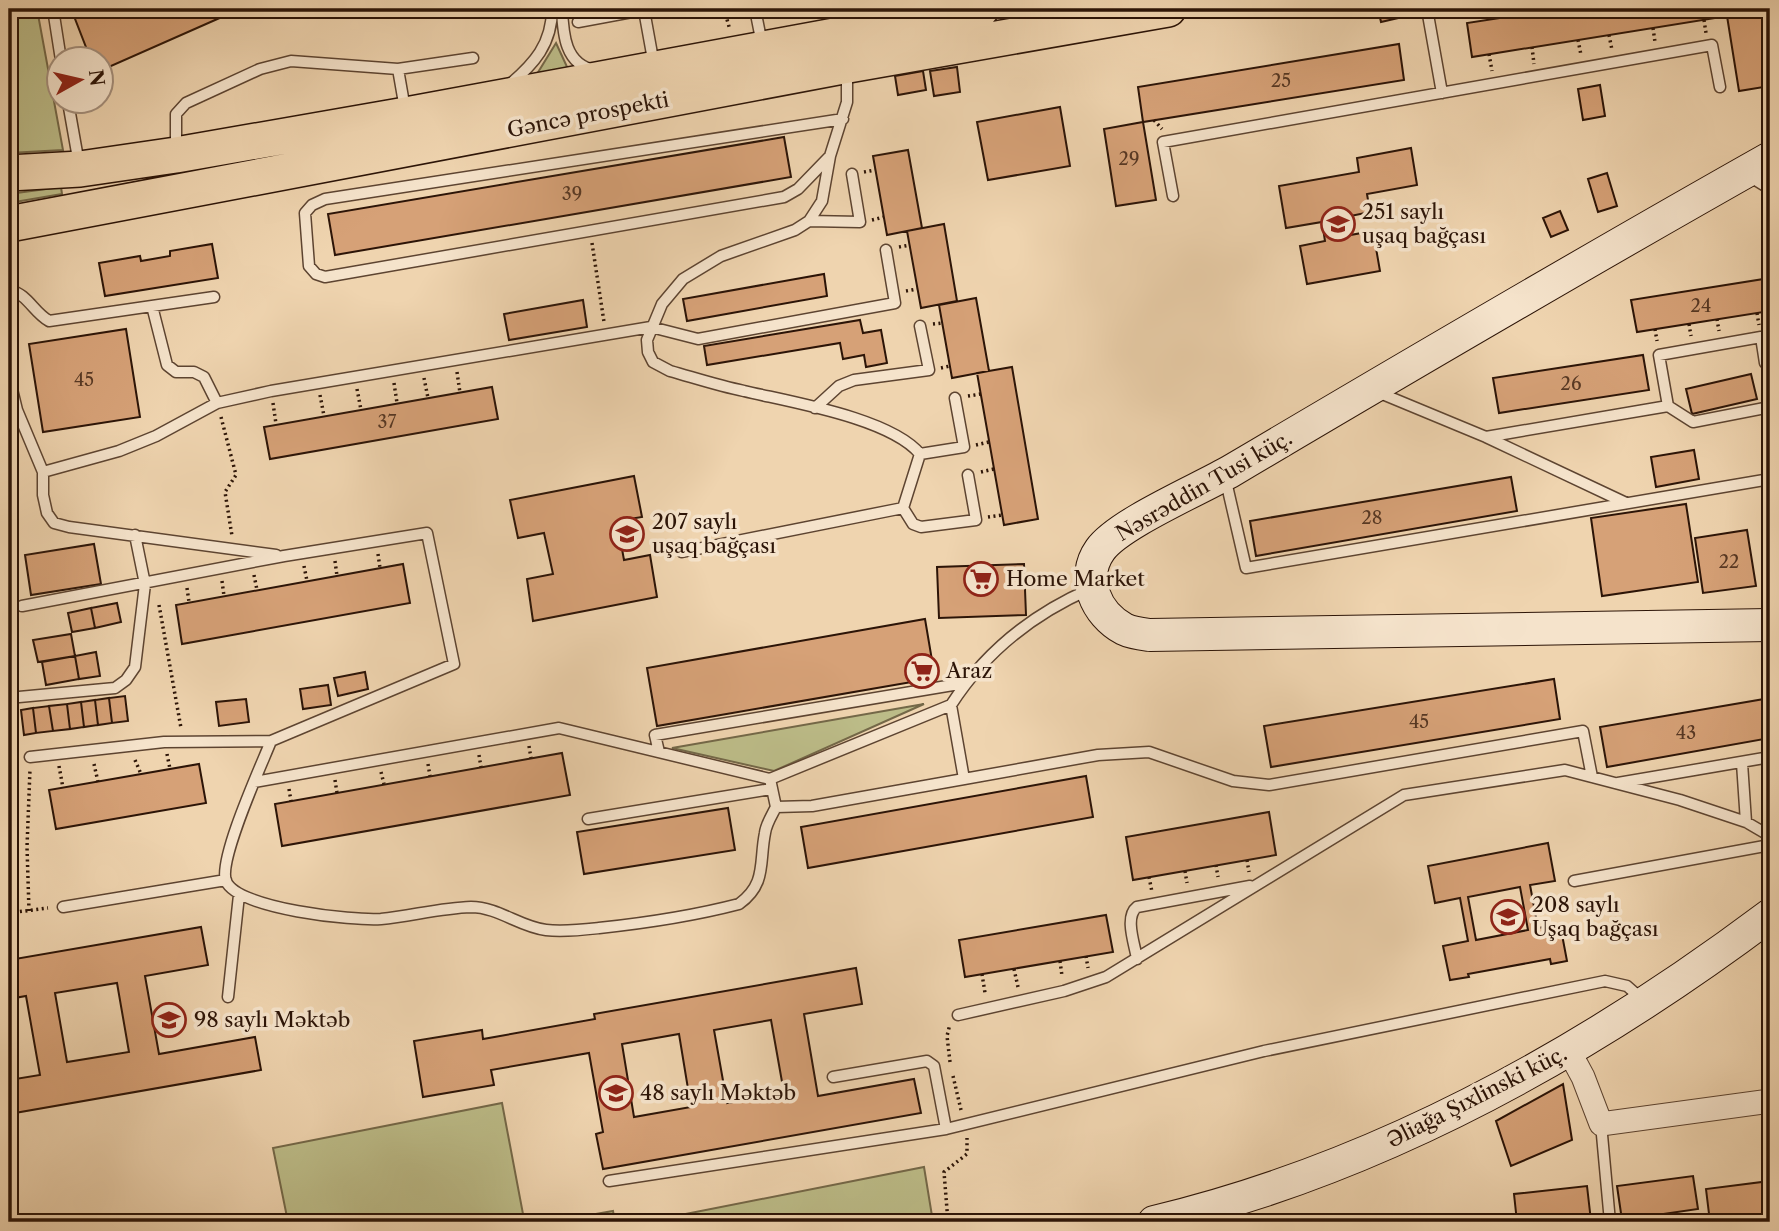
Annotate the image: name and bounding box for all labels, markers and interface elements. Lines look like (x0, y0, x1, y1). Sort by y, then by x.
north arrow (46, 46, 116, 116)
text: N (84, 68, 109, 87)
house number: 25 (1271, 70, 1291, 92)
street label: Gəncə prospekti (505, 87, 671, 142)
house number: 29 (1119, 148, 1139, 170)
house number: 39 (562, 183, 582, 205)
place label: 251 saylı uşaq bağçası (1362, 199, 1486, 248)
school or university icon: 251 saylı uşaq bağçası (1319, 205, 1357, 243)
house number: 24 (1691, 295, 1711, 317)
house number: 45 (74, 369, 94, 391)
house number: 26 (1561, 373, 1581, 395)
house number: 37 (378, 411, 397, 433)
street label: Nəsrəddin Tusi küç. (1111, 425, 1296, 546)
house number: 28 (1361, 507, 1383, 529)
place label: 207 saylı uşaq bağçası (652, 509, 776, 558)
school or university icon: 207 saylı uşaq bağçası (608, 515, 646, 553)
house number: 22 (1719, 551, 1739, 573)
supermarket icon: Home Market (962, 560, 1000, 598)
place label: Home Market (1006, 566, 1145, 591)
supermarket icon: Araz (903, 652, 941, 690)
place label: Araz (945, 658, 992, 683)
house number: 45 (1409, 711, 1429, 733)
house number: 43 (1676, 722, 1696, 744)
place label: 208 saylı Uşaq bağçası (1532, 892, 1658, 941)
school or university icon: 208 saylı Uşaq bağçası (1489, 898, 1527, 936)
school or university icon: 98 saylı Məktəb (150, 1001, 188, 1039)
place label: 98 saylı Məktəb (194, 1007, 350, 1032)
street label: Əliağa Şıxlinski küç. (1383, 1040, 1571, 1153)
school or university icon: 48 saylı Məktəb (597, 1074, 635, 1112)
place label: 48 saylı Məktəb (640, 1080, 796, 1105)

